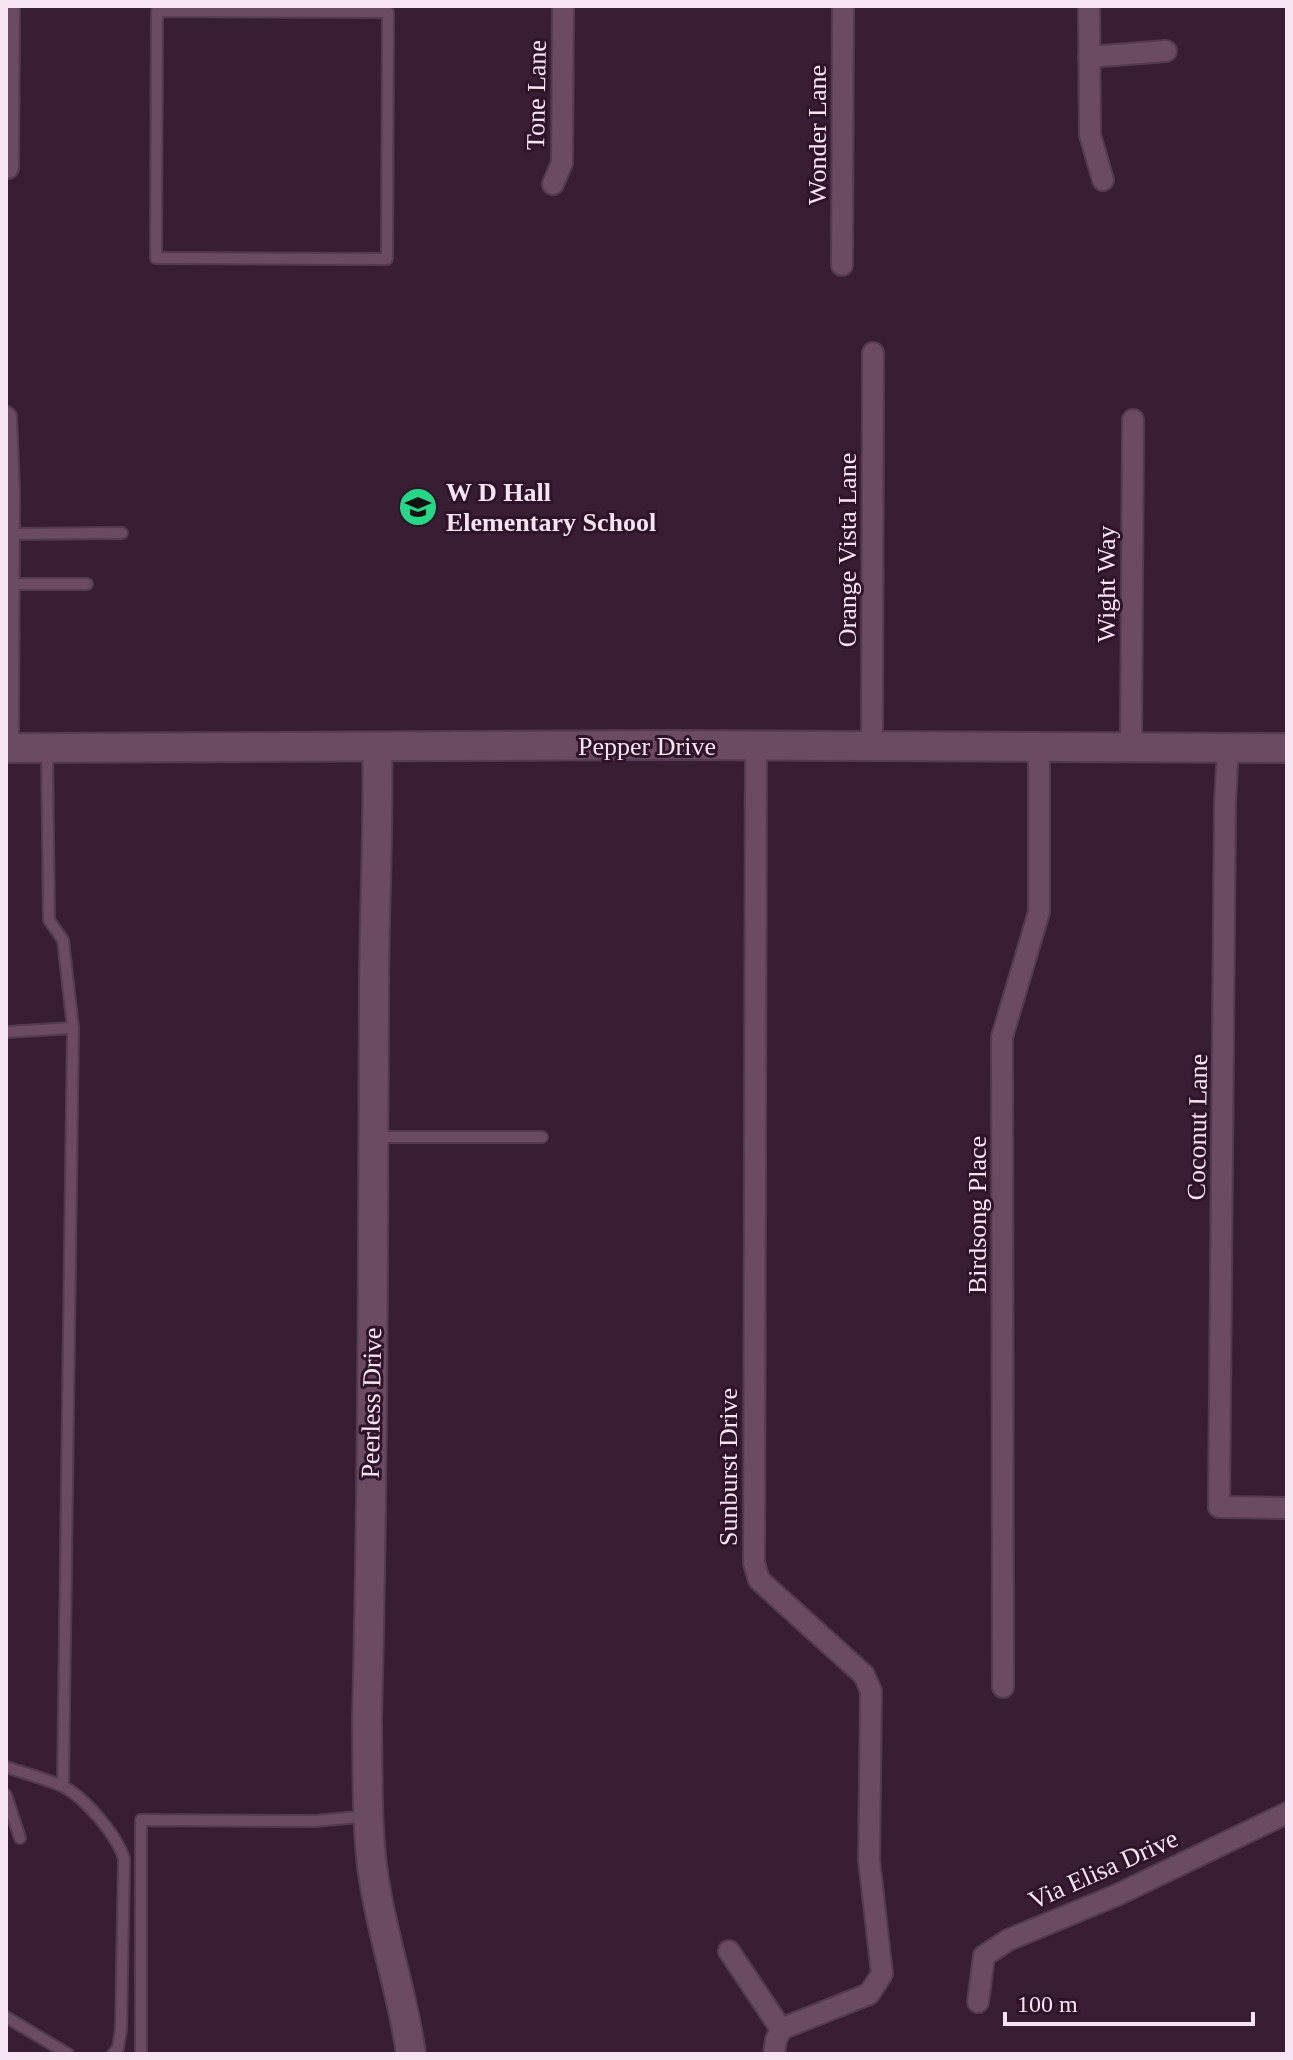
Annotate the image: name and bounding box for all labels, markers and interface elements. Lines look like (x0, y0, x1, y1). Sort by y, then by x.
street label: Tone Lane (521, 40, 552, 150)
street label: Wonder Lane (803, 65, 832, 205)
street label: Orange Vista Lane (833, 453, 862, 647)
place label: W D Hall Elementary School (446, 478, 656, 537)
school or university icon: W D Hall Elementary School (397, 486, 439, 528)
street label: Wight Way (1092, 526, 1121, 642)
street label: Pepper Drive (578, 732, 716, 761)
street label: Coconut Lane (1182, 1053, 1213, 1201)
street label: Birdsong Place (963, 1136, 992, 1294)
street label: Peerless Drive (356, 1327, 387, 1479)
street label: Sunburst Drive (714, 1388, 743, 1546)
street label: Via Elisa Drive (1024, 1824, 1182, 1915)
scale bar (1005, 1976, 1253, 2026)
text: 100 m (1017, 1991, 1078, 2017)

